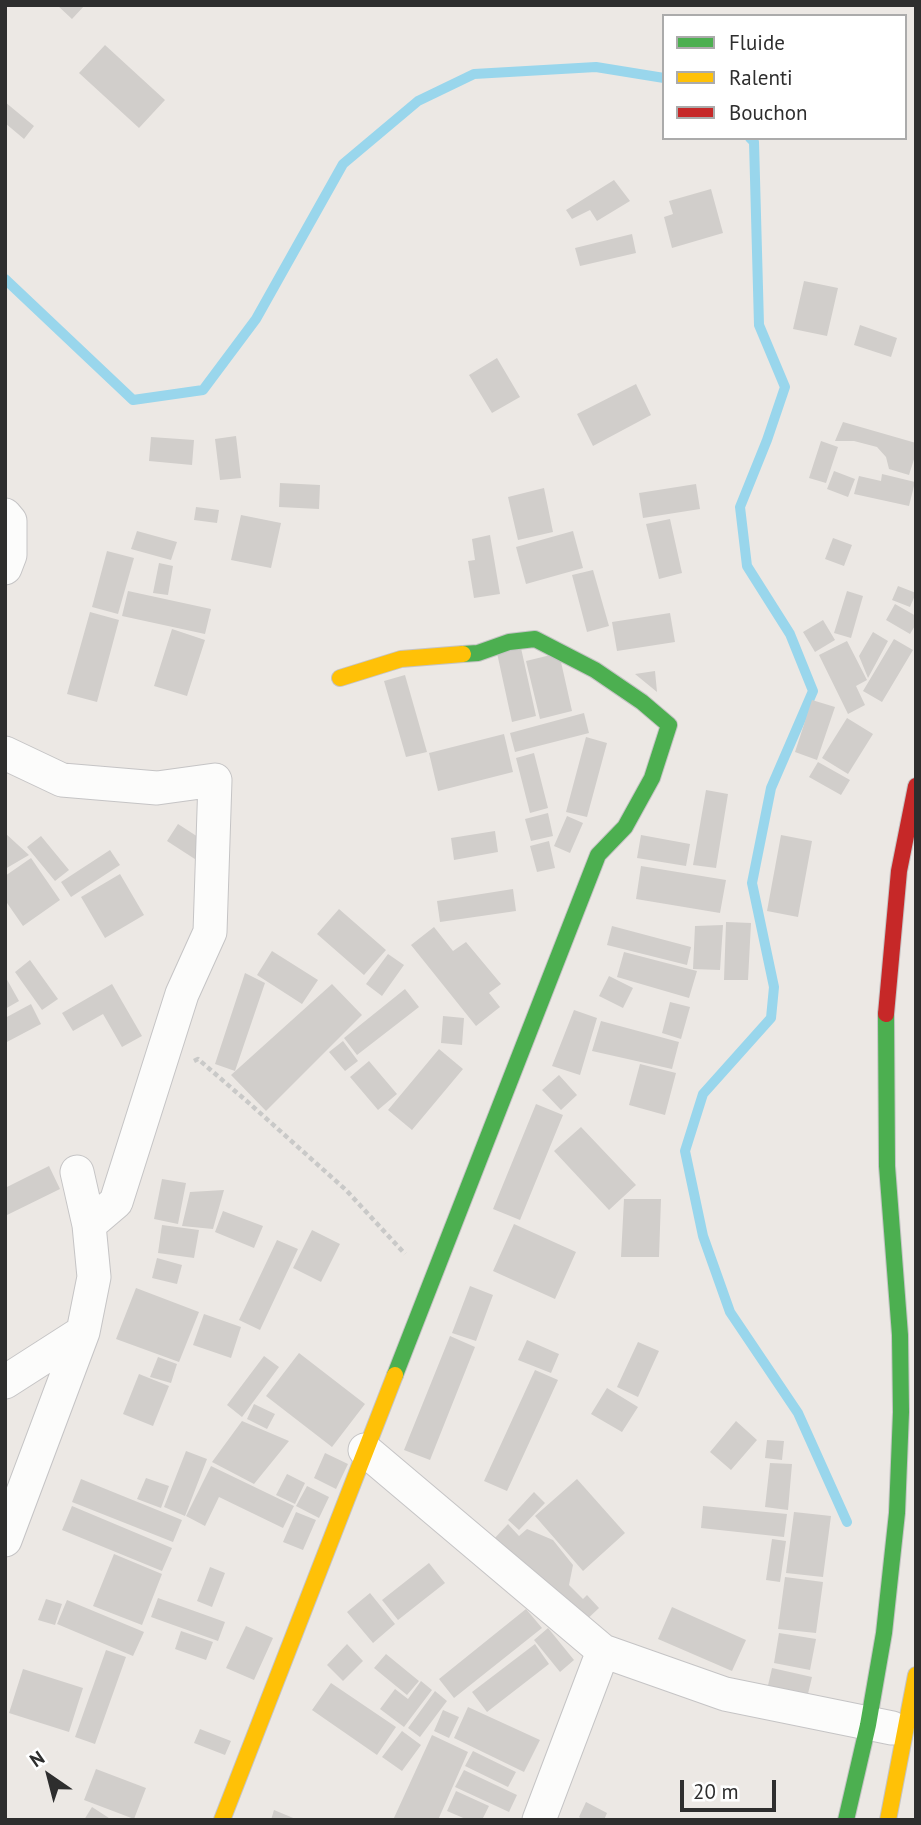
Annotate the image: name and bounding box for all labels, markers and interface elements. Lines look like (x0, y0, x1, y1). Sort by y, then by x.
legend (662, 14, 907, 140)
text: Fluide (729, 29, 785, 56)
text: Ralenti (729, 64, 793, 91)
text: Bouchon (729, 99, 808, 126)
north arrow (14, 1741, 84, 1811)
text: N (25, 1745, 49, 1772)
scale bar (683, 1766, 779, 1810)
text: 20 m (693, 1778, 739, 1805)

